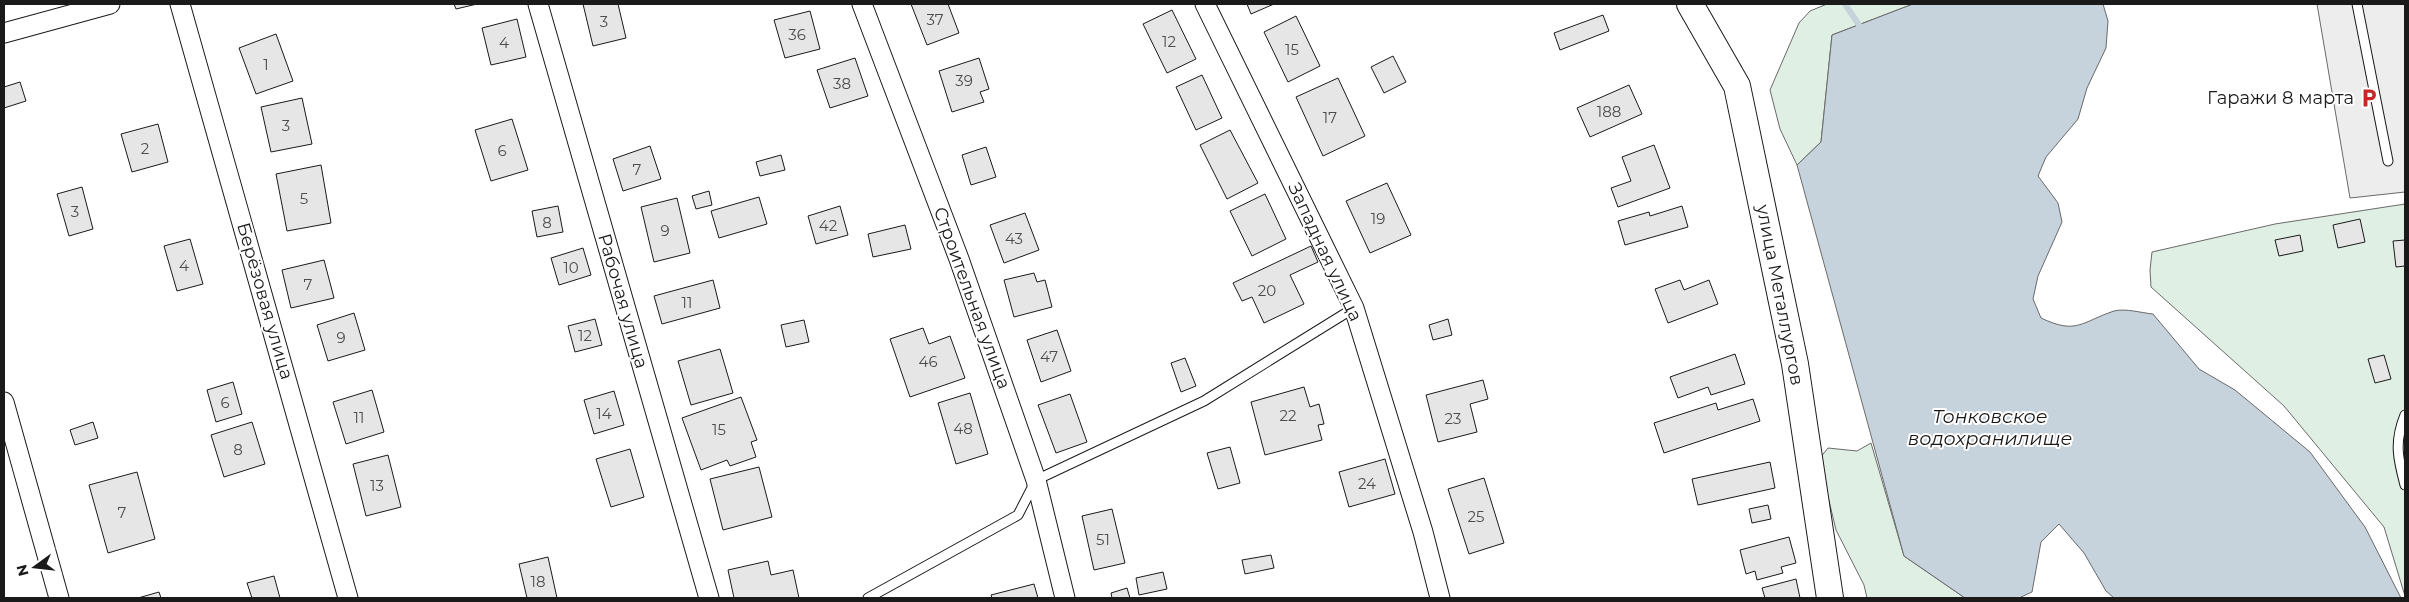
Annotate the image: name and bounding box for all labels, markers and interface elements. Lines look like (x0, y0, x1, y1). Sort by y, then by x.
house number: 37 (926, 10, 944, 29)
house number: 3 (600, 12, 608, 31)
house number: 36 (788, 25, 806, 44)
house number: 12 (1162, 32, 1176, 51)
house number: 4 (499, 33, 509, 52)
house number: 15 (1285, 40, 1299, 59)
house number: 1 (263, 55, 269, 74)
house number: 39 (955, 71, 973, 90)
house number: 38 (833, 74, 851, 93)
place label: Гаражи 8 марта (2207, 87, 2354, 109)
parking icon: Гаражи 8 марта (2358, 87, 2380, 109)
house number: 188 (1597, 102, 1621, 121)
house number: 17 (1323, 108, 1337, 127)
house number: 3 (282, 116, 290, 135)
house number: 2 (141, 139, 149, 158)
house number: 6 (497, 141, 507, 160)
house number: 7 (633, 160, 642, 179)
street label: Западная улица (1283, 179, 1367, 325)
house number: 5 (300, 189, 308, 208)
house number: 3 (71, 202, 79, 221)
street label: улица Металлургов (1751, 202, 1808, 387)
street label: Строительная улица (929, 204, 1015, 392)
house number: 19 (1371, 209, 1385, 228)
house number: 8 (542, 213, 552, 232)
house number: 42 (819, 216, 837, 235)
street label: Берёзовая улица (232, 220, 298, 382)
house number: 9 (660, 221, 670, 240)
house number: 43 (1005, 229, 1023, 248)
street label: Рабочая улица (593, 231, 653, 371)
house number: 4 (179, 256, 189, 275)
house number: 10 (563, 258, 579, 277)
house number: 7 (304, 275, 313, 294)
house number: 20 (1258, 281, 1276, 300)
house number: 11 (682, 293, 692, 312)
house number: 12 (578, 326, 592, 345)
house number: 9 (336, 328, 346, 347)
house number: 47 (1040, 347, 1058, 366)
house number: 46 (918, 352, 938, 371)
house number: 6 (220, 393, 230, 412)
house number: 14 (596, 404, 612, 423)
water label: Тонковское водохранилище (1908, 405, 2072, 450)
house number: 22 (1279, 406, 1297, 425)
house number: 11 (354, 408, 364, 427)
house number: 23 (1445, 409, 1461, 428)
house number: 48 (953, 419, 973, 438)
house number: 15 (712, 420, 726, 439)
house number: 8 (233, 440, 243, 459)
house number: 24 (1358, 474, 1376, 493)
house number: 13 (370, 476, 384, 495)
house number: 7 (118, 503, 127, 522)
house number: 25 (1467, 507, 1485, 526)
house number: 51 (1096, 530, 1110, 549)
north arrow (10, 542, 60, 592)
text: N (12, 563, 33, 578)
house number: 18 (531, 572, 546, 591)

